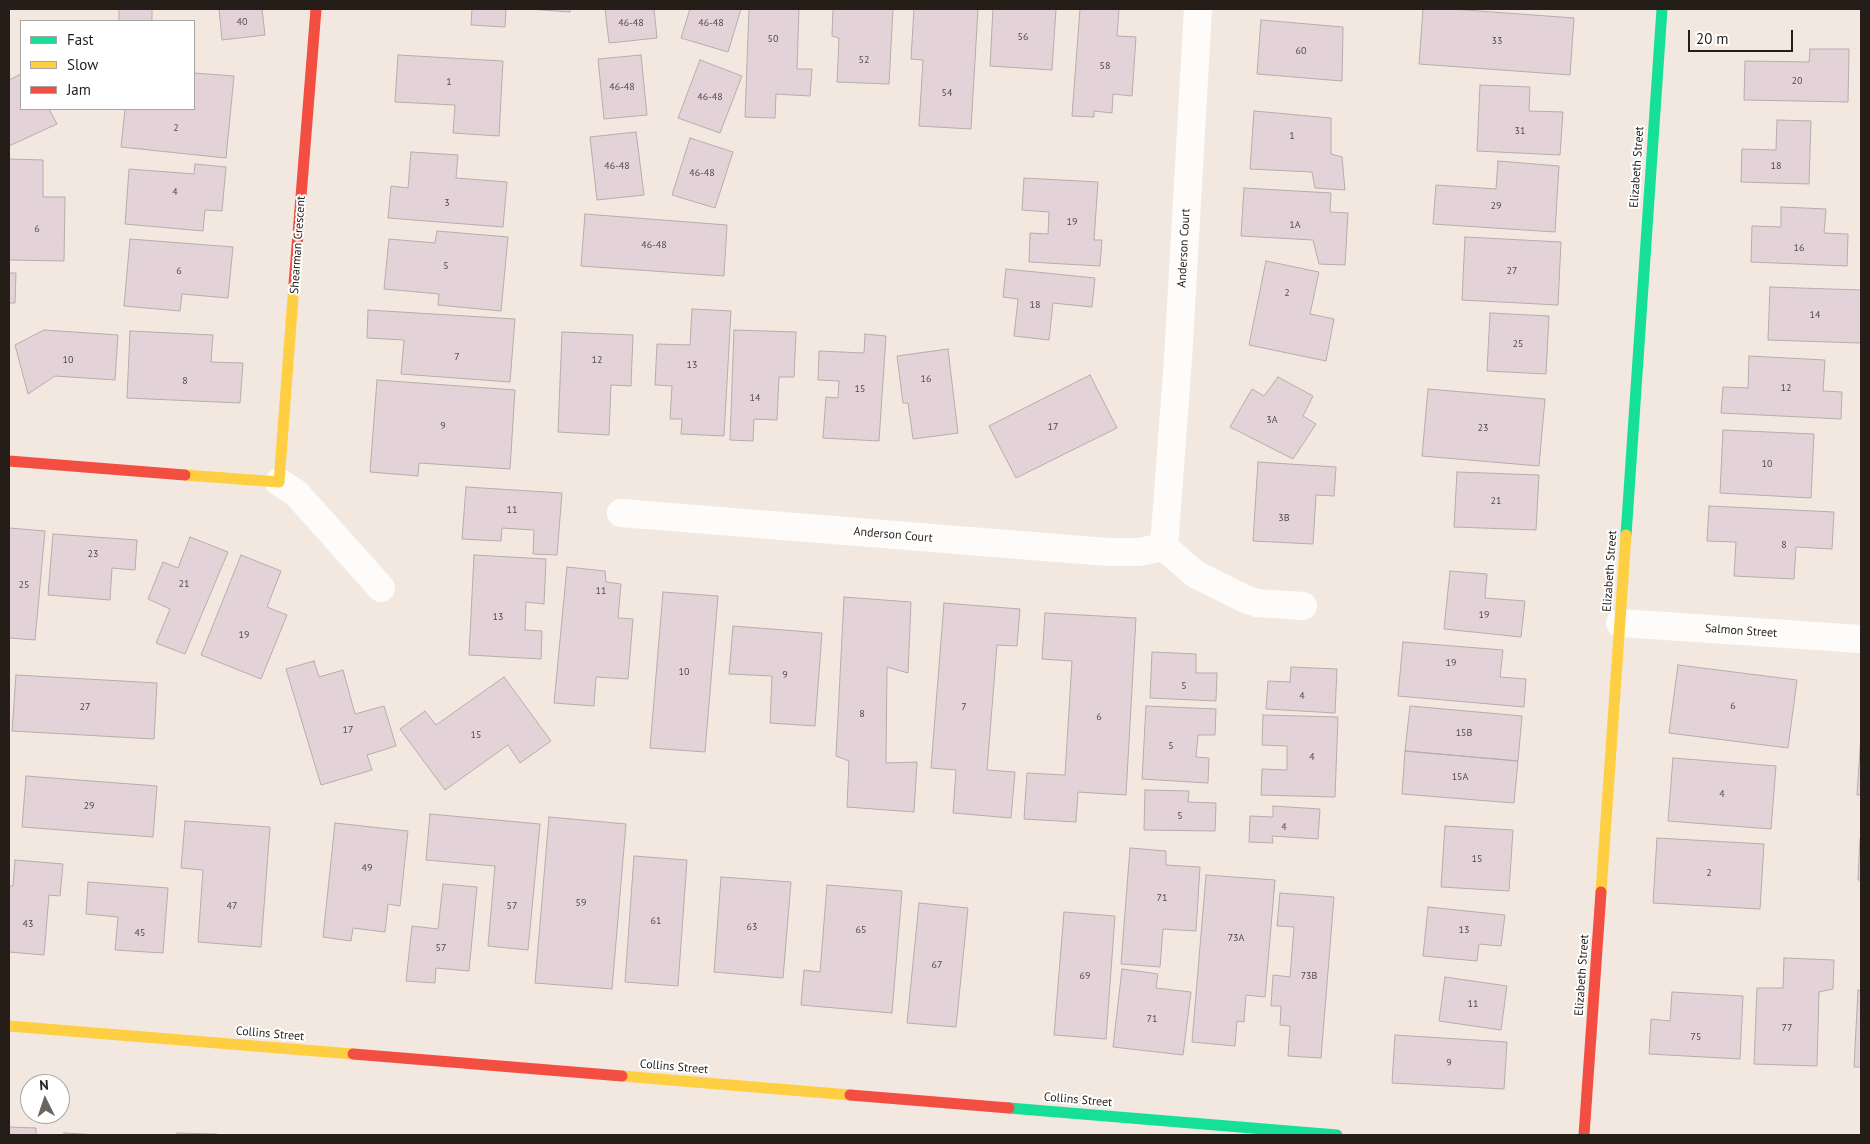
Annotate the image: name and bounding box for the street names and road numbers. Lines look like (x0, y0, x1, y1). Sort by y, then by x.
street label: Elizabeth Street (1627, 126, 1647, 208)
street label: Shearman Crescent (287, 195, 309, 295)
street label: Anderson Court (1175, 208, 1193, 288)
street label: Anderson Court (853, 524, 933, 546)
street label: Elizabeth Street (1600, 530, 1620, 612)
street label: Salmon Street (1704, 621, 1778, 641)
street label: Elizabeth Street (1572, 934, 1592, 1016)
street label: Collins Street (235, 1024, 305, 1044)
street label: Collins Street (639, 1057, 709, 1077)
street label: Collins Street (1043, 1090, 1113, 1110)

